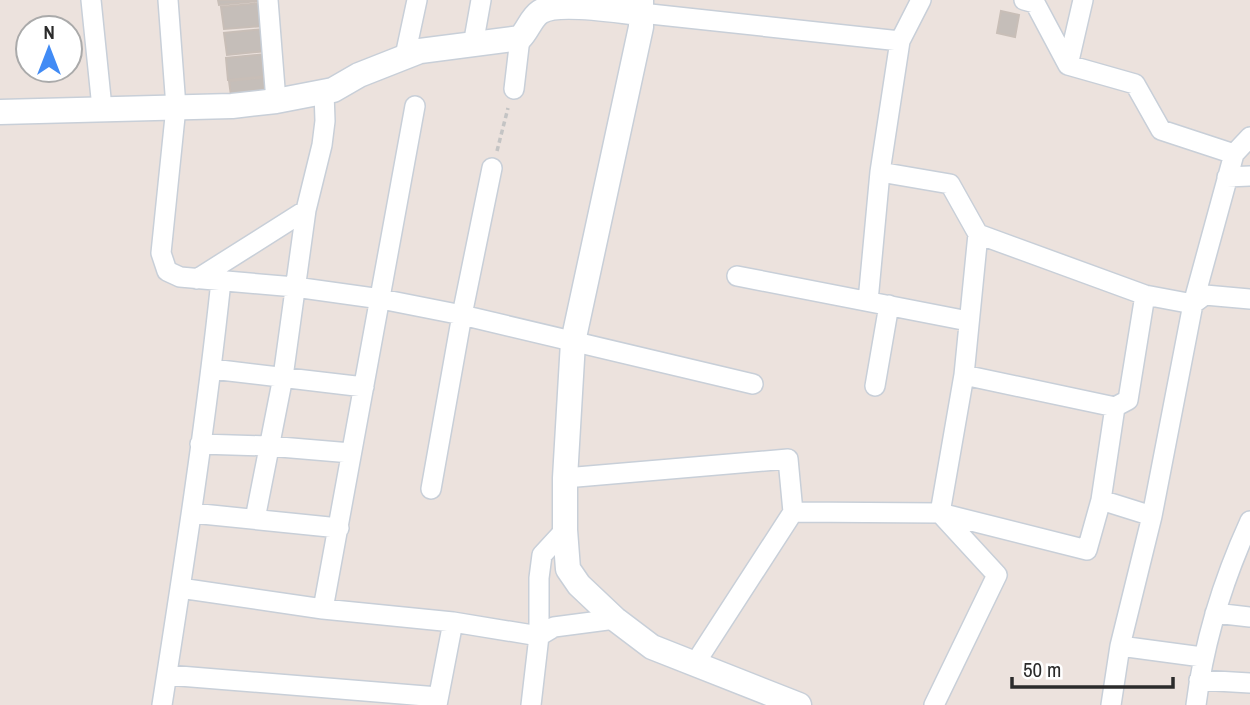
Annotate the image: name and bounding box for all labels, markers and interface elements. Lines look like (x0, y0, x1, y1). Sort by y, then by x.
north arrow (14, 14, 84, 84)
text: N (43, 19, 55, 45)
scale bar (1012, 646, 1173, 690)
text: 50 m (1023, 655, 1061, 684)

